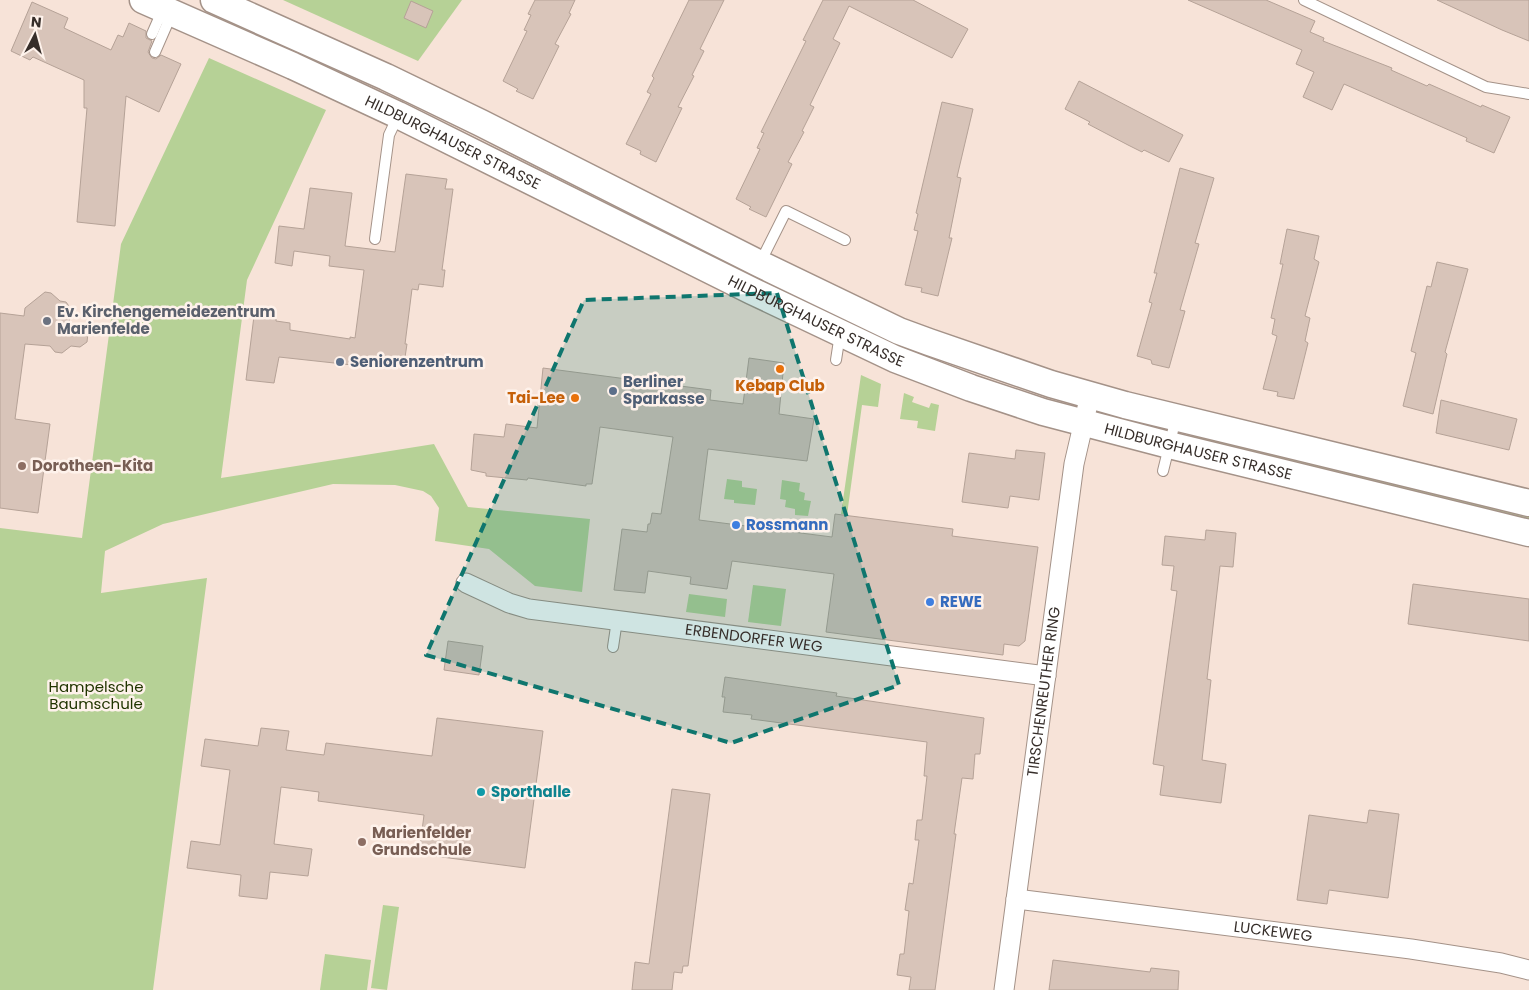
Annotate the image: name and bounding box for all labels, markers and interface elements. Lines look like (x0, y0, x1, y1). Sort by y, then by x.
north arrow (10, 10, 60, 60)
text: N (30, 12, 43, 33)
street label: HILDBURGHAUSER STRASSE (362, 90, 544, 194)
street label: HILDBURGHAUSER STRASSE (725, 270, 907, 372)
place label: Ev. Kirchengemeidezentrum Marienfelde (57, 301, 276, 339)
marker: Ev. Kirchengemeidezentrum Marienfelde (41, 315, 53, 327)
place label: Seniorenzentrum (350, 351, 484, 372)
marker: Seniorenzentrum (334, 356, 346, 368)
marker: Kebap Club (774, 363, 786, 375)
place label: Berliner Sparkasse (623, 371, 704, 409)
place label: Kebap Club (735, 375, 825, 396)
marker: Berliner Sparkasse (607, 385, 619, 397)
place label: Tai-Lee (507, 387, 565, 408)
marker: Tai-Lee (569, 392, 581, 404)
street label: HILDBURGHAUSER STRASSE (1102, 418, 1295, 485)
place label: Dorotheen-Kita (32, 455, 153, 476)
marker: Dorotheen-Kita (16, 460, 28, 472)
place label: Rossmann (746, 514, 828, 535)
marker: Rossmann (730, 519, 742, 531)
place label: REWE (940, 591, 982, 612)
marker: REWE (924, 596, 936, 608)
street label: TIRSCHENREUTHER RING (1021, 605, 1065, 778)
street label: ERBENDORFER WEG (684, 618, 824, 657)
park label: Hampelsche Baumschule (49, 676, 143, 714)
place label: Sporthalle (491, 781, 571, 802)
marker: Sporthalle (475, 786, 487, 798)
place label: Marienfelder Grundschule (372, 822, 472, 860)
marker: Marienfelder Grundschule (356, 836, 368, 848)
street label: LUCKEWEG (1233, 916, 1314, 946)

